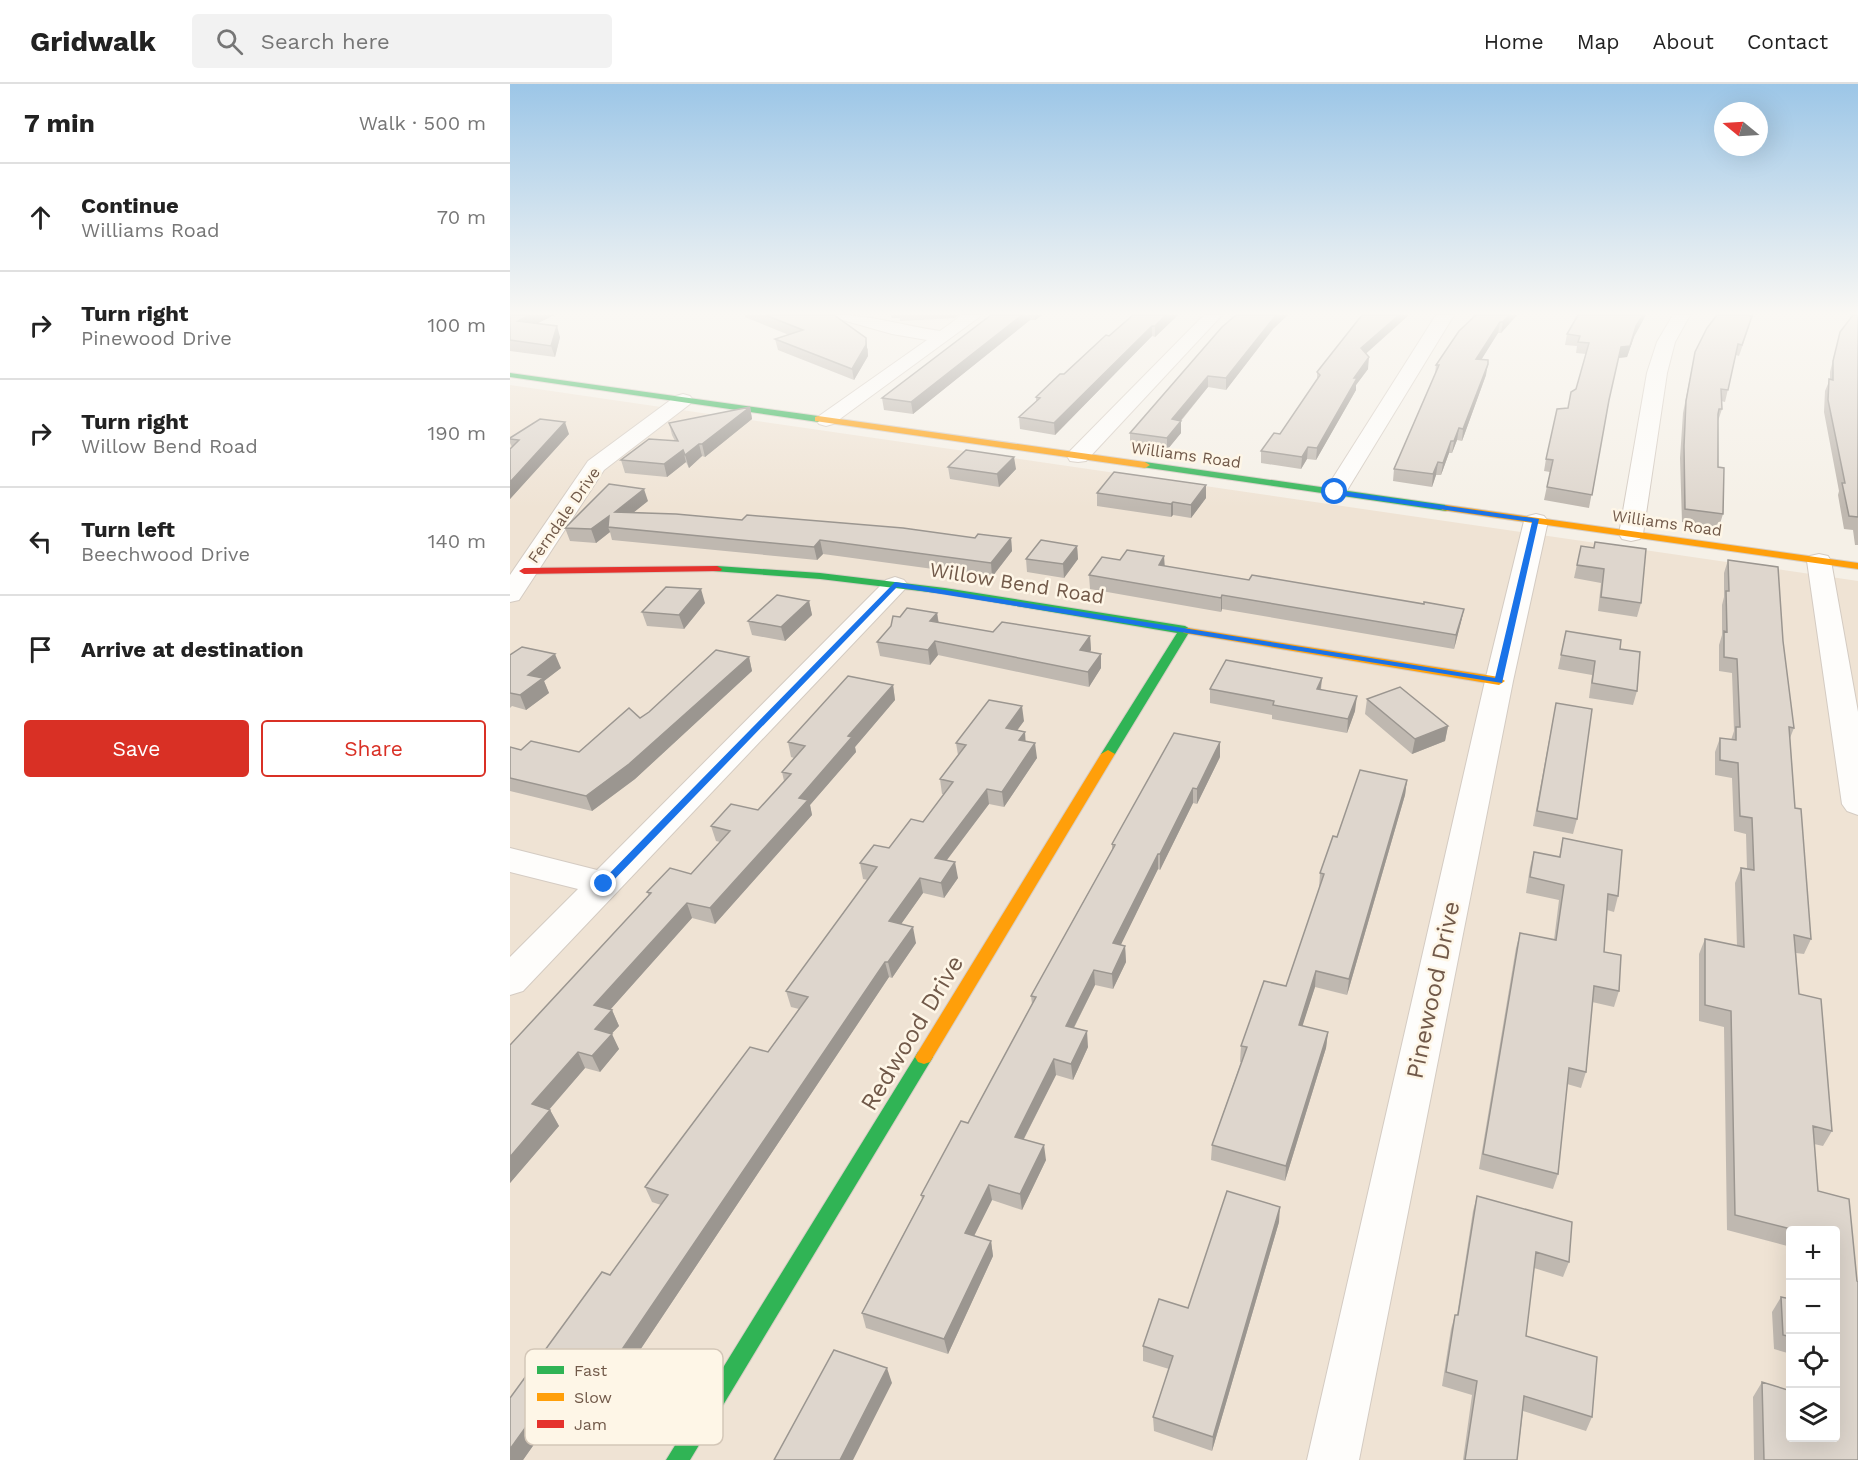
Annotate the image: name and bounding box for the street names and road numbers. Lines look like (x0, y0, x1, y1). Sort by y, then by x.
street label: Williams Road (1130, 438, 1242, 472)
street label: Ferndale Drive (524, 463, 604, 567)
street label: Williams Road (1611, 506, 1723, 540)
street label: Willow Bend Road (928, 557, 1106, 609)
street label: Pinewood Drive (1401, 899, 1465, 1081)
street label: Redwood Drive (855, 950, 969, 1116)

